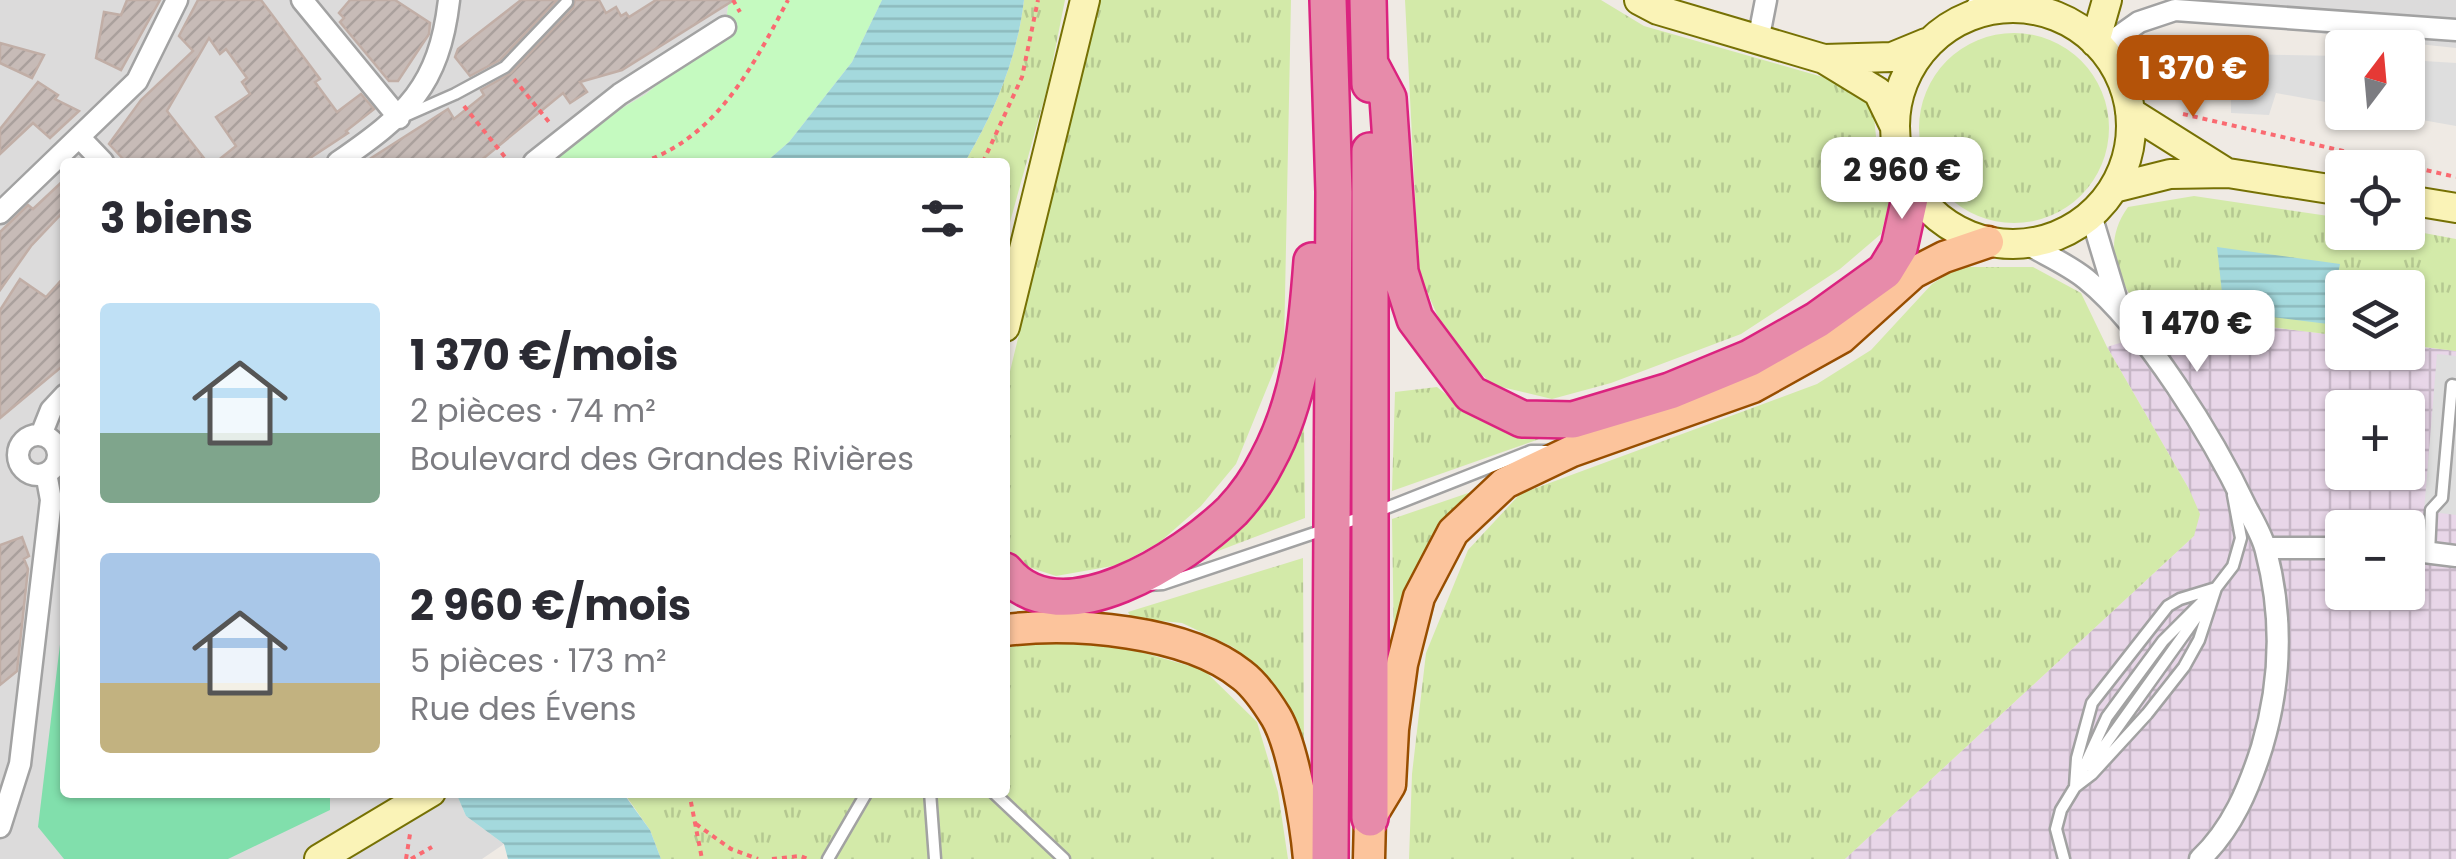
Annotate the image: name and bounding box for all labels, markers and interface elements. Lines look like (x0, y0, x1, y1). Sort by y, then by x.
north arrow (2325, 30, 2425, 130)
map controls (2325, 30, 2425, 610)
pin: 1 370 € (2101, 35, 2285, 120)
text: 1 370 € (2139, 45, 2247, 90)
pin: 2 960 € (1810, 137, 1994, 222)
text: 2 960 € (1843, 147, 1961, 192)
button: locate (2325, 150, 2425, 250)
text: 3 biens (100, 189, 253, 248)
icon: filters (915, 191, 970, 246)
button: layers (2325, 270, 2425, 370)
pin: 1 470 € (2105, 290, 2289, 375)
text: 1 470 € (2142, 300, 2252, 345)
text: 1 370 €/mois (410, 326, 678, 385)
icon: home (180, 343, 300, 463)
text: 2 pièces · 74 m² (410, 388, 656, 433)
button: + (2325, 390, 2425, 490)
text: Boulevard des Grandes Rivières (410, 436, 914, 481)
button: − (2325, 510, 2425, 610)
text: 2 960 €/mois (410, 576, 691, 635)
icon: home (180, 593, 300, 713)
text: 5 pièces · 173 m² (410, 638, 666, 683)
text: Rue des Évens (410, 686, 636, 731)

